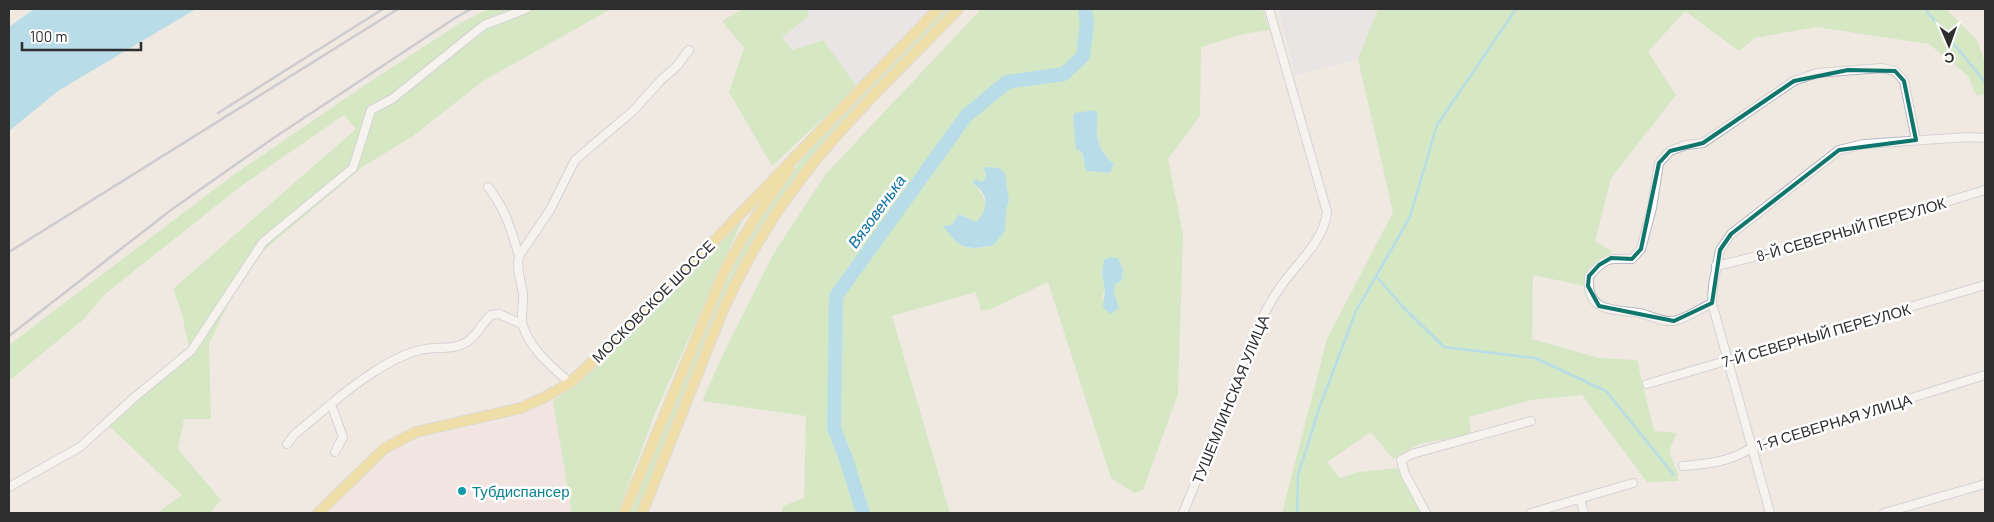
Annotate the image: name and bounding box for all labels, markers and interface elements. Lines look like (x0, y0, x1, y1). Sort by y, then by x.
scale bar (22, 20, 141, 52)
north arrow (1924, 20, 1974, 70)
text: 100 m (30, 27, 68, 45)
text: С (1944, 50, 1955, 67)
water label: Вязовенька (843, 171, 909, 251)
street label: 8-Й СЕВЕРНЫЙ ПЕРЕУЛОК (1754, 193, 1948, 265)
street label: МОСКОВСКОЕ ШОССЕ (588, 236, 718, 366)
street label: 7-Й СЕВЕРНЫЙ ПЕРЕУЛОК (1720, 299, 1913, 371)
street label: ТУШЕМЛИНСКАЯ УЛИЦА (1188, 312, 1272, 486)
street label: 1-Я СЕВЕРНАЯ УЛИЦА (1754, 390, 1914, 454)
place label: Тубдиспансер (472, 482, 569, 500)
marker: Тубдиспансер (456, 485, 468, 497)

